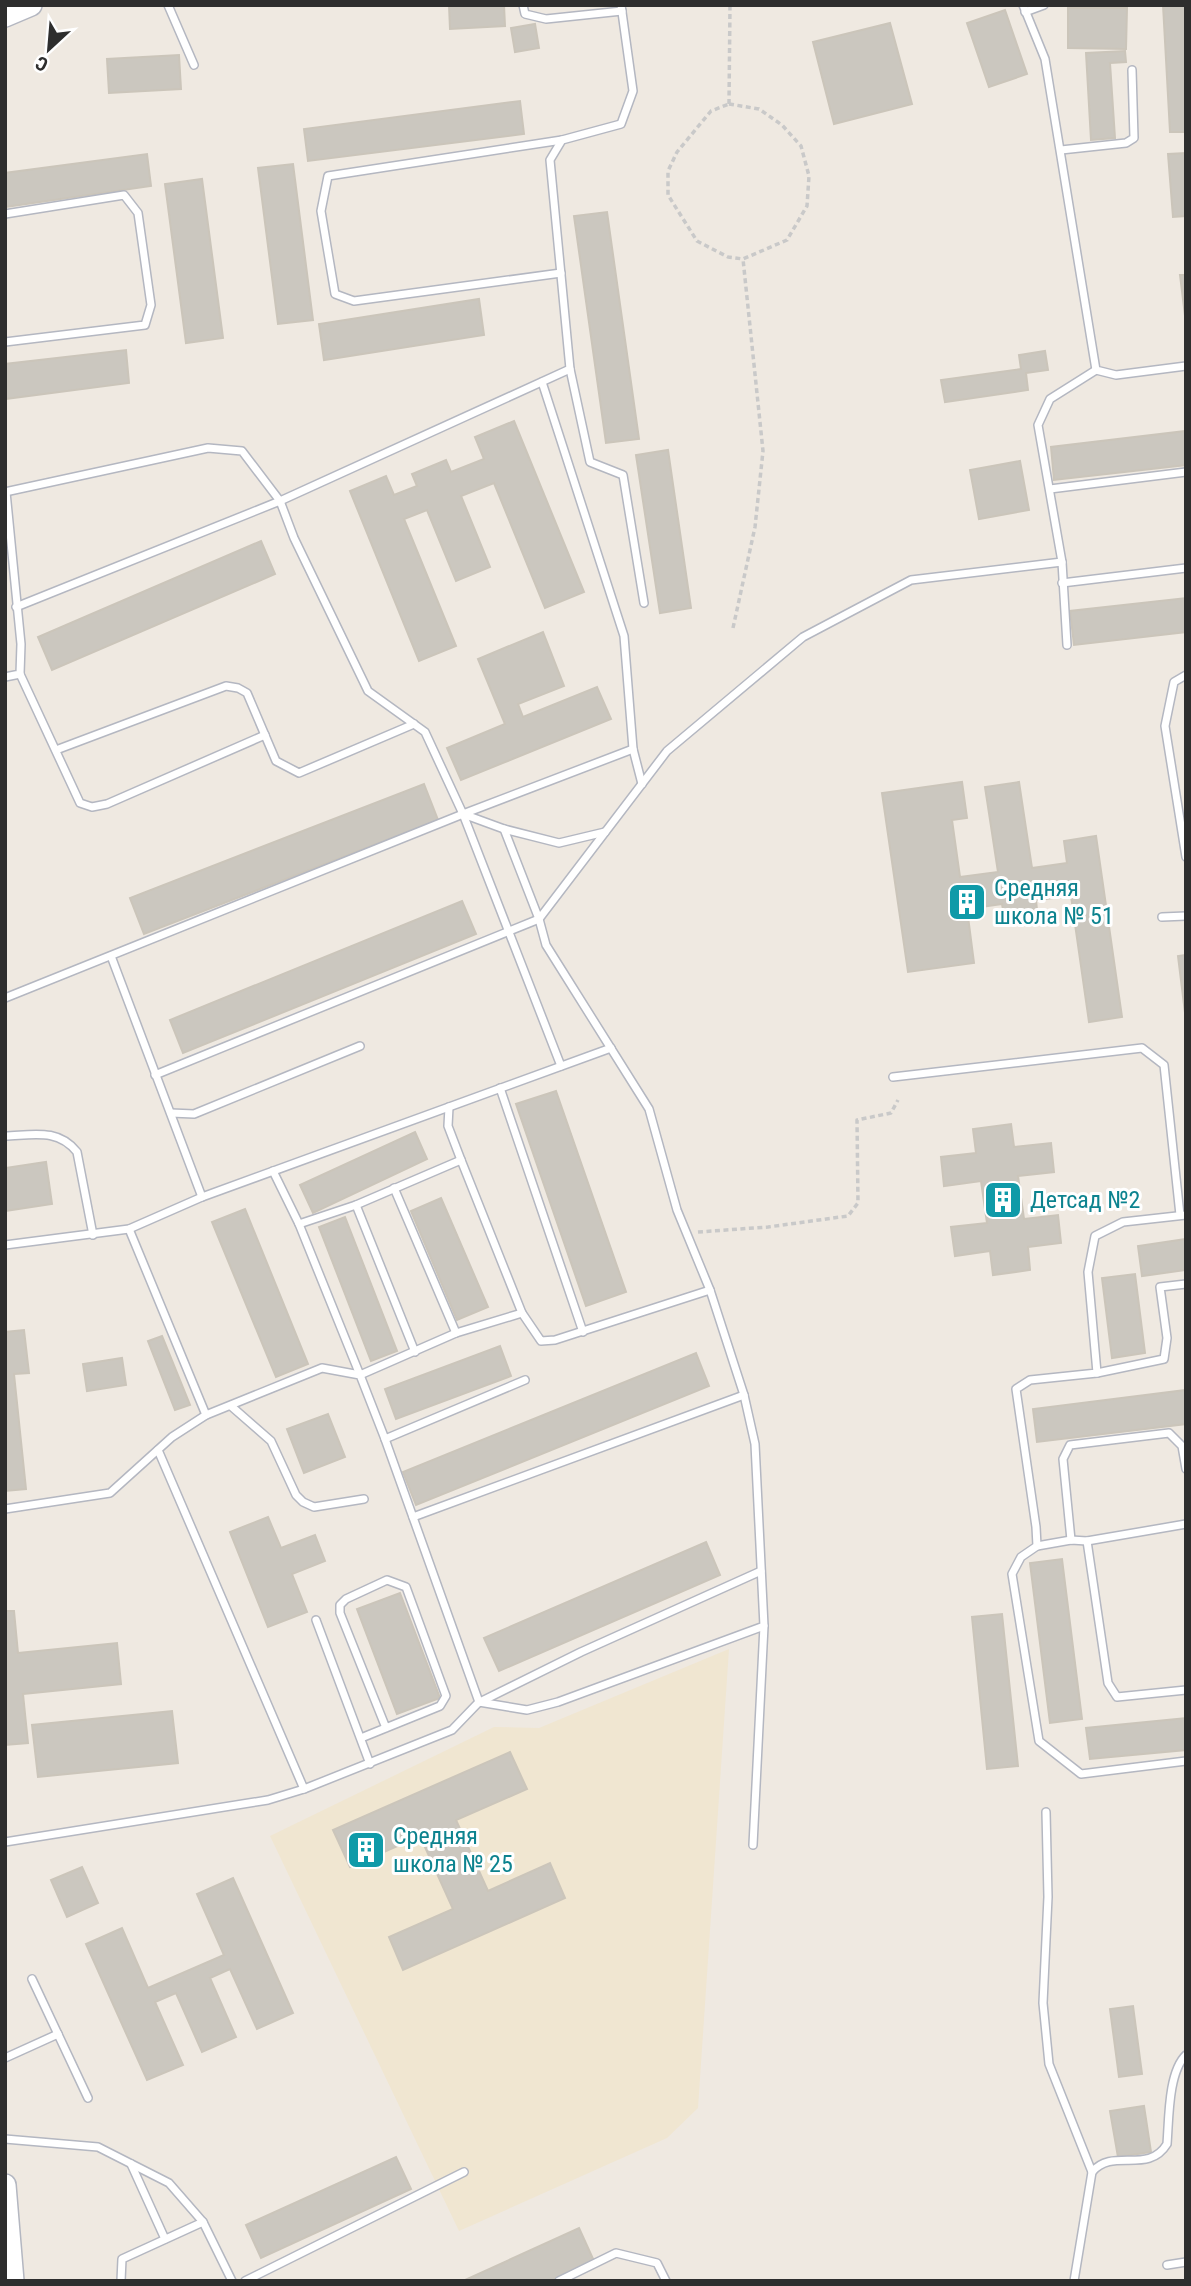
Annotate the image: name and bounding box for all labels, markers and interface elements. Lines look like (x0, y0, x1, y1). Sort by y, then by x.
north arrow (14, 14, 84, 84)
text: С (32, 51, 52, 77)
place label: Средняя школа № 51 (994, 874, 1114, 930)
building icon: Средняя школа № 51 (946, 881, 988, 923)
building icon: Детсад №2 (982, 1179, 1024, 1221)
place label: Детсад №2 (1030, 1186, 1140, 1214)
place label: Средняя школа № 25 (393, 1822, 513, 1878)
building icon: Средняя школа № 25 (345, 1829, 387, 1871)

